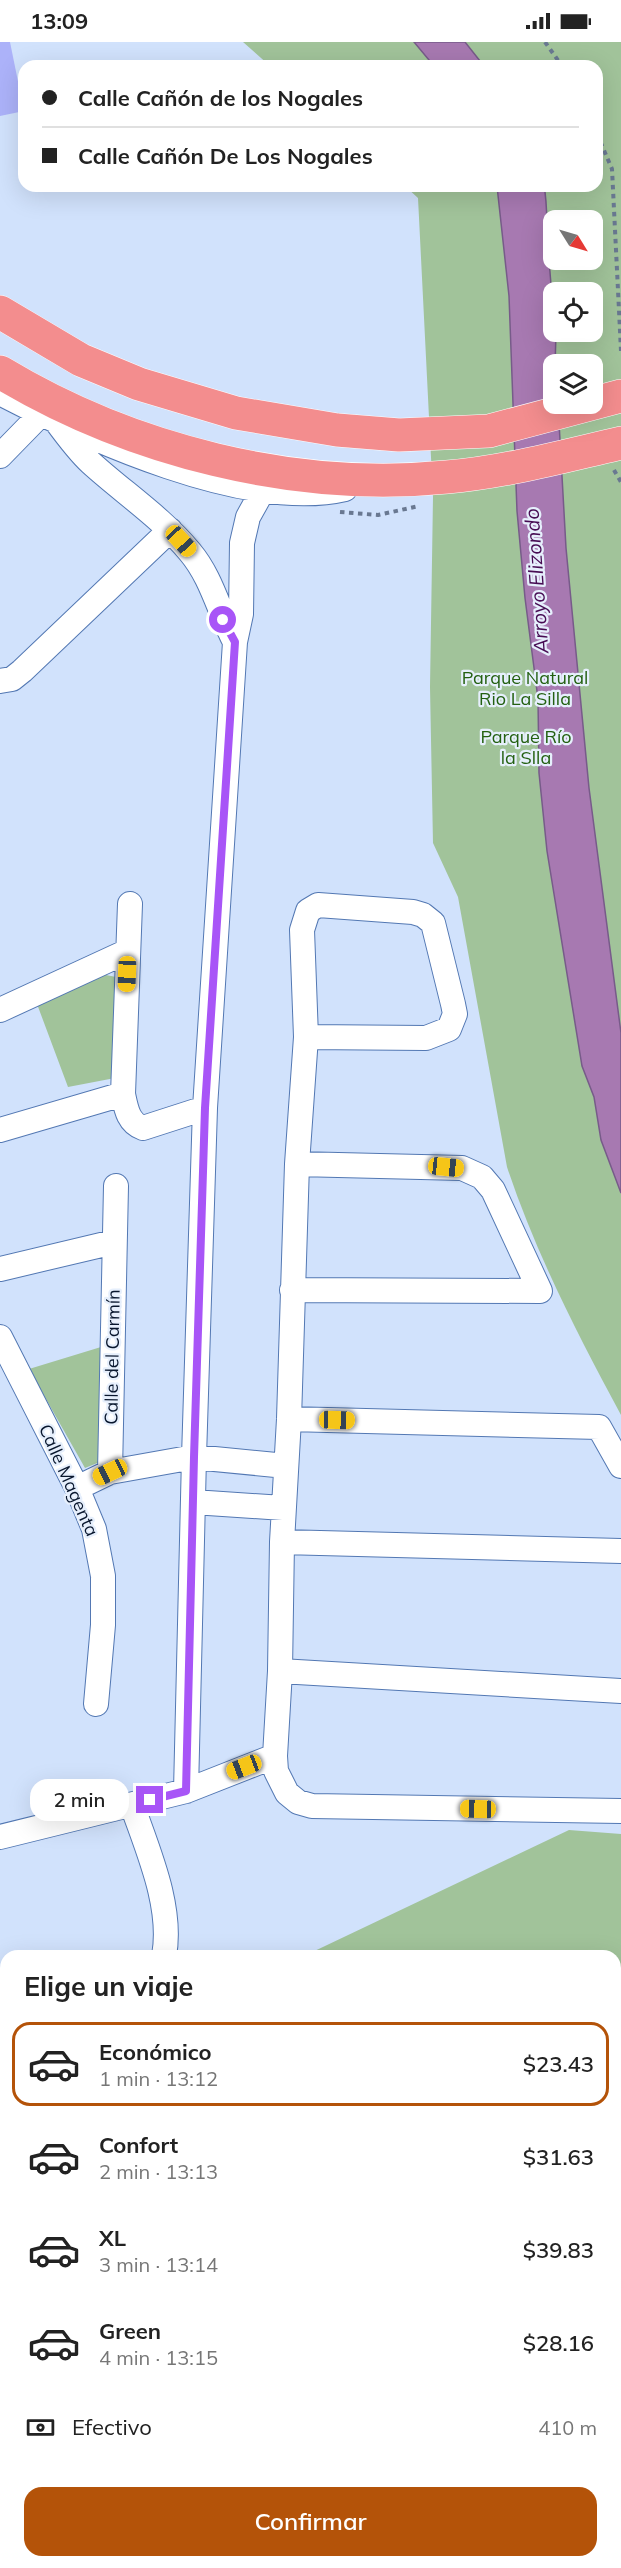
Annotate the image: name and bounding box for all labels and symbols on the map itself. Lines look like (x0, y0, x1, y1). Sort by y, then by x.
north arrow (543, 210, 603, 270)
water label: Arroyo Elizondo (518, 508, 554, 655)
car (162, 522, 200, 560)
route start (209, 606, 236, 633)
park label: Parque Natural Rio La Silla (462, 666, 588, 710)
park label: Parque Río la Slla (480, 725, 572, 769)
car (117, 956, 137, 992)
car (427, 1156, 465, 1178)
street label: Calle del Carmín (99, 1289, 125, 1425)
car (319, 1411, 355, 1429)
street label: Calle Magenta (34, 1420, 104, 1540)
car (90, 1456, 130, 1488)
car (224, 1752, 264, 1782)
callout: 2 min (30, 1779, 129, 1821)
route end (136, 1786, 163, 1813)
car (460, 1800, 496, 1818)

